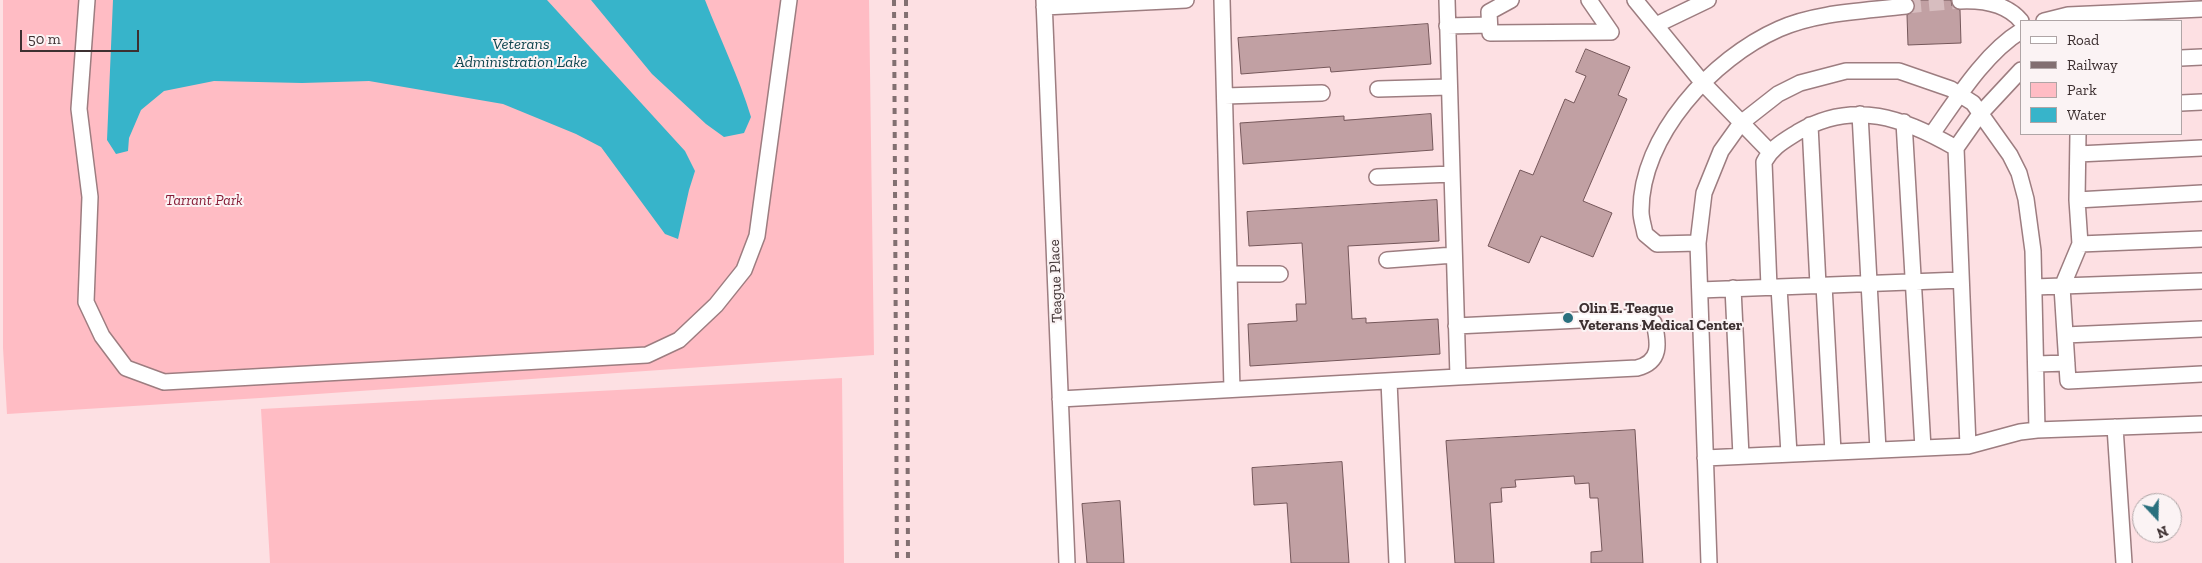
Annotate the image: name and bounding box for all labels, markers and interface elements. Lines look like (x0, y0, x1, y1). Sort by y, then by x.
scale bar (22, 20, 141, 52)
legend (2020, 20, 2182, 135)
text: 50 m (28, 30, 61, 48)
text: Road (2067, 31, 2099, 49)
water label: Veterans Administration Lake (455, 34, 587, 72)
text: Railway (2067, 56, 2118, 74)
text: Park (2067, 81, 2097, 99)
text: Water (2067, 106, 2107, 124)
park label: Tarrant Park (165, 192, 243, 210)
street label: Teague Place (1046, 239, 1066, 323)
place label: Olin E. Teague Veterans Medical Center (1579, 300, 1742, 335)
marker: Olin E. Teague Veterans Medical Center (1561, 311, 1575, 325)
north arrow (2132, 493, 2182, 543)
text: N (2154, 522, 2170, 541)

